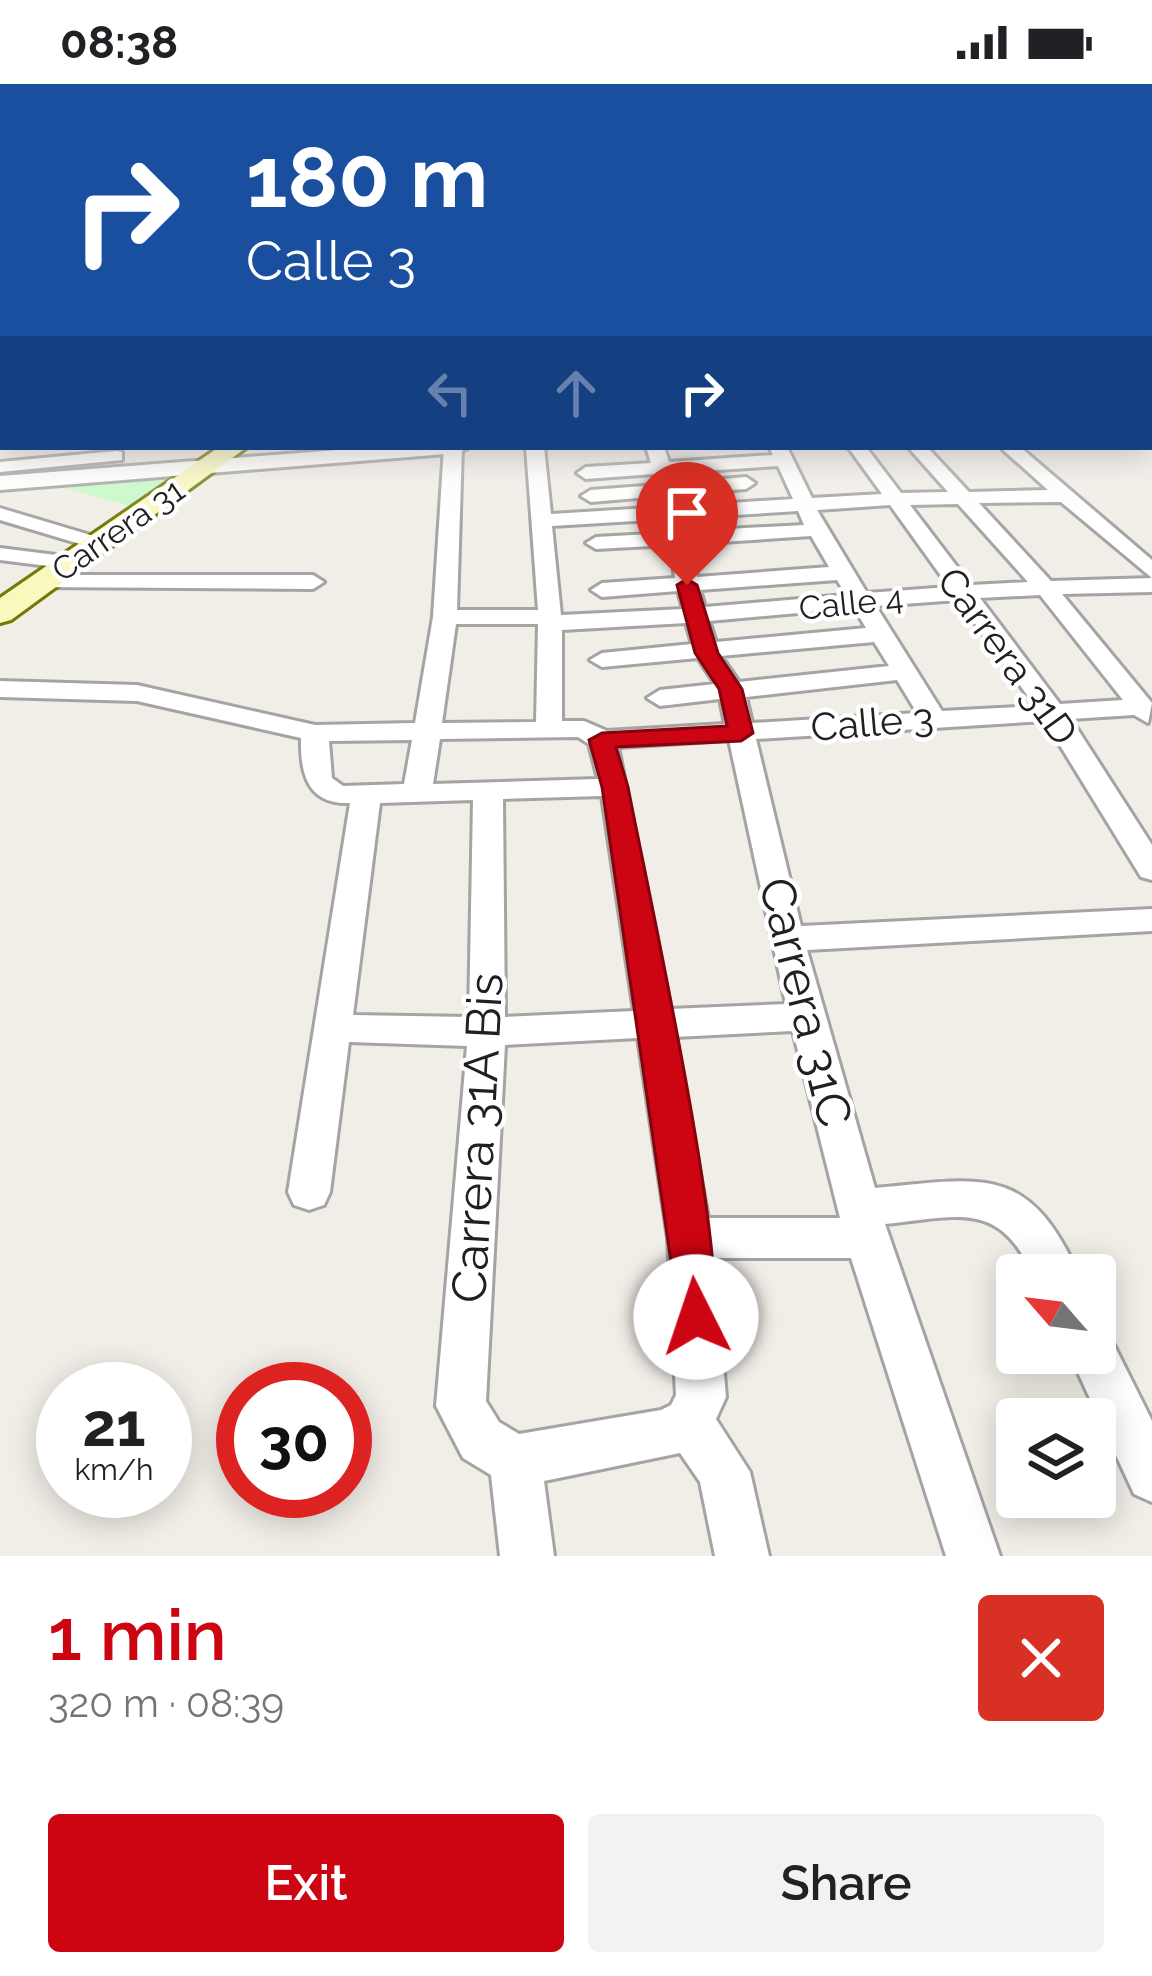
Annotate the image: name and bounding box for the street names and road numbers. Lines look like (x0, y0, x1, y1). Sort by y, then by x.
street label: Carrera 31 (44, 470, 192, 590)
street label: Carrera 31D (928, 558, 1088, 754)
street label: Calle 4 (797, 578, 905, 628)
street label: Calle 3 (809, 694, 935, 750)
street label: Carrera 31C (748, 872, 864, 1132)
street label: Carrera 31A Bis (440, 972, 514, 1304)

